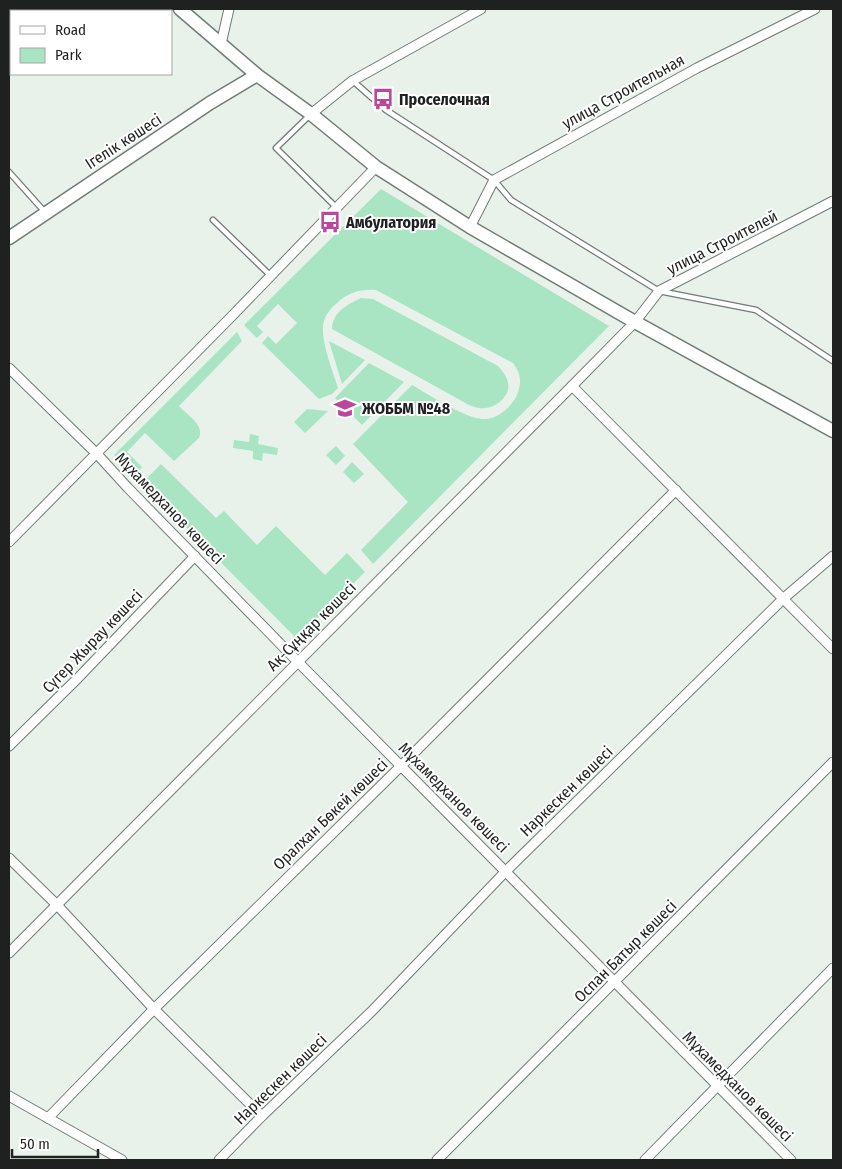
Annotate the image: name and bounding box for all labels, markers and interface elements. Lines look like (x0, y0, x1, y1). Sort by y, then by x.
legend (10, 10, 172, 75)
text: Road (55, 21, 86, 39)
text: Park (55, 46, 82, 64)
street label: улица Строительная (559, 50, 688, 133)
bus stop icon: Проселочная (370, 86, 396, 112)
place label: Проселочная (399, 90, 490, 109)
street label: Ігелік көшесі (82, 110, 165, 173)
street label: улица Строителей (664, 206, 781, 279)
bus stop icon: Амбулатория (317, 209, 343, 235)
place label: Амбулатория (345, 213, 436, 232)
school or university icon: ЖОББМ №48 (332, 395, 358, 421)
place label: ЖОББМ №48 (361, 399, 451, 418)
street label: Мұхамедханов көшесі (111, 449, 228, 568)
street label: Ақ-Сұңқар көшесі (263, 578, 360, 675)
street label: Сүгер Жырау көшесі (38, 586, 146, 697)
street label: Мұхамедханов көшесі (395, 738, 513, 856)
street label: Наркескен көшесі (516, 742, 617, 840)
street label: Оралхан Бөкей көшесі (269, 755, 392, 874)
street label: Оспан Батыр көшесі (570, 896, 680, 1006)
street label: Мұхамедханов көшесі (679, 1027, 797, 1145)
street label: Наркескен көшесі (230, 1030, 331, 1128)
scale bar (12, 1126, 99, 1158)
text: 50 m (20, 1135, 50, 1153)

